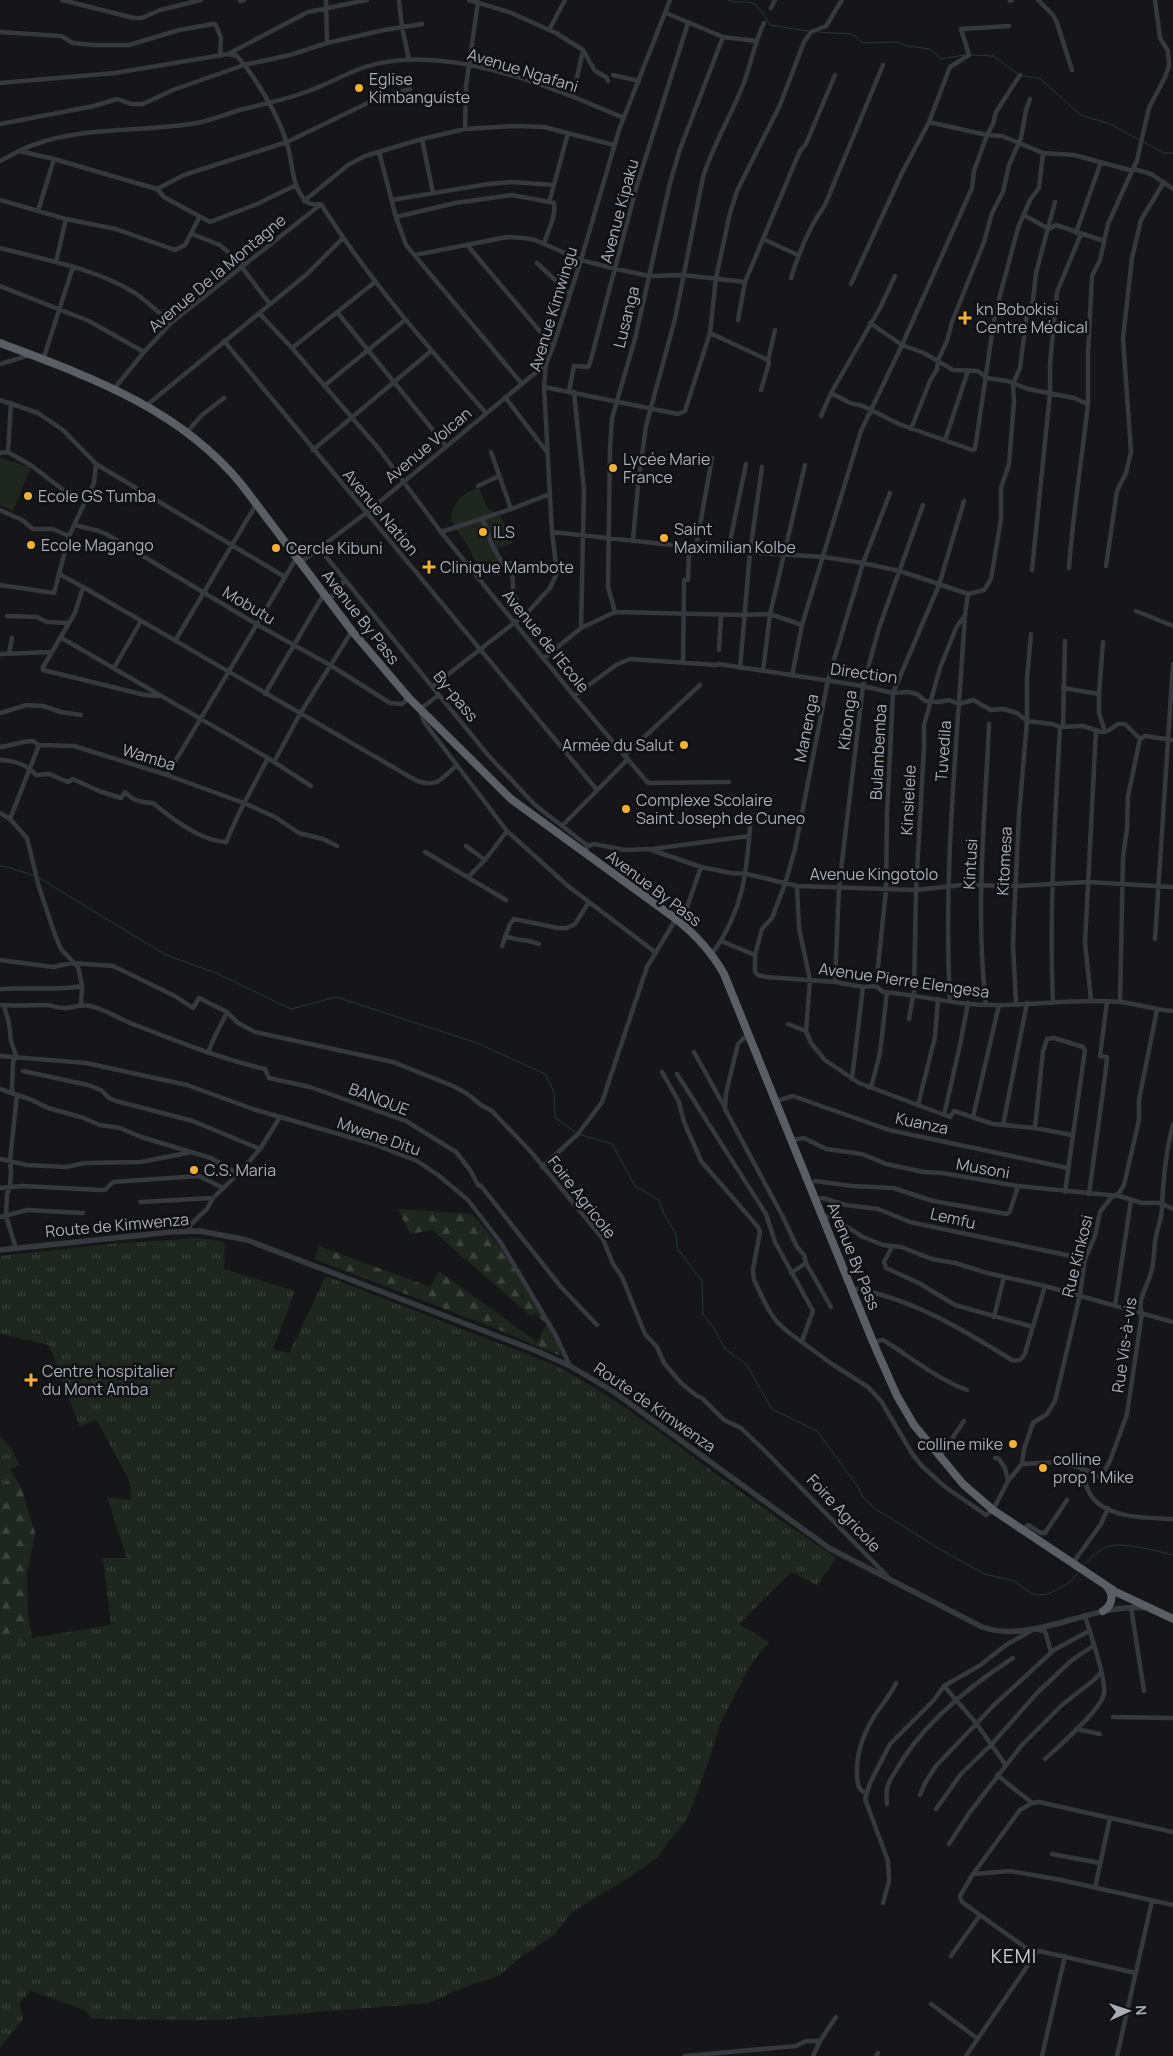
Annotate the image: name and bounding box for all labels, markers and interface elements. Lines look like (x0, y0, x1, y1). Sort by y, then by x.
street label: Avenue Ngafani (465, 43, 581, 97)
place label: Eglise Kimbanguiste (369, 68, 470, 108)
marker: Eglise Kimbanguiste (353, 82, 365, 94)
street label: Avenue Kipaku (595, 156, 643, 266)
street label: Avenue De la Montagne (144, 209, 290, 337)
street label: Avenue Kimwingu (524, 244, 582, 374)
street label: Lusanga (608, 284, 644, 350)
place label: kn Bobokisi Centre Médical (976, 298, 1088, 338)
marker: kn Bobokisi Centre Médical (958, 311, 972, 325)
street label: Avenue Volcan (380, 402, 476, 488)
place label: Lycée Marie France (623, 448, 710, 488)
marker: Lycée Marie France (607, 462, 619, 474)
street label: Avenue Nation (338, 464, 424, 560)
place label: Ecole GS Tumba (38, 485, 156, 507)
marker: Ecole GS Tumba (22, 490, 34, 502)
place label: Saint Maximilian Kolbe (674, 518, 796, 558)
place label: ILS (493, 521, 515, 543)
marker: ILS (477, 526, 489, 538)
marker: Saint Maximilian Kolbe (658, 532, 670, 544)
place label: Ecole Magango (41, 534, 154, 556)
place label: Cercle Kibuni (286, 537, 383, 559)
marker: Ecole Magango (25, 539, 37, 551)
marker: Cercle Kibuni (270, 542, 282, 554)
place label: Clinique Mambote (440, 556, 574, 578)
marker: Clinique Mambote (422, 560, 436, 574)
street label: Avenue By Pass (317, 565, 405, 669)
street label: Mobutu (219, 581, 279, 629)
street label: Avenue de l'Ecole (497, 585, 595, 697)
street label: Direction (829, 657, 899, 689)
street label: By-pass (429, 666, 483, 726)
street label: Kibonga (832, 689, 862, 751)
street label: Manenga (789, 692, 823, 764)
street label: Bulambemba (865, 703, 891, 801)
street label: Tuvedila (930, 720, 956, 782)
place label: Armée du Salut (562, 734, 674, 756)
street label: Wamba (119, 738, 179, 776)
marker: Armée du Salut (678, 739, 690, 751)
street label: Kinsielele (895, 764, 921, 836)
place label: Complexe Scolaire Saint Joseph de Cuneo (636, 789, 805, 829)
marker: Complexe Scolaire Saint Joseph de Cuneo (620, 803, 632, 815)
street label: Kitomesa (991, 826, 1017, 896)
street label: Kintusi (958, 838, 982, 890)
street label: Avenue By Pass (602, 845, 706, 931)
street label: Avenue Kingotolo (810, 863, 938, 885)
street label: Avenue Pierre Elengesa (817, 957, 991, 1003)
street label: BANQUE (346, 1077, 412, 1121)
street label: Kuanza (893, 1107, 951, 1139)
street label: Mwene Ditu (334, 1111, 424, 1161)
street label: Foire Agricole (543, 1151, 621, 1243)
street label: Musoni (954, 1152, 1012, 1184)
place label: C.S. Maria (204, 1159, 276, 1181)
marker: C.S. Maria (188, 1164, 200, 1176)
street label: Avenue By Pass (822, 1199, 886, 1313)
street label: Lemfu (928, 1202, 978, 1234)
street label: Route de Kimwenza (44, 1208, 190, 1242)
street label: Rue Kinkosi (1056, 1212, 1098, 1300)
street label: Rue Vis-à-vis (1106, 1296, 1142, 1394)
street label: Route de Kimwenza (590, 1357, 720, 1457)
place label: Centre hospitalier du Mont Amba (42, 1360, 175, 1400)
marker: Centre hospitalier du Mont Amba (24, 1373, 38, 1387)
place label: colline mike (917, 1433, 1003, 1455)
marker: colline mike (1007, 1438, 1019, 1450)
place label: colline prop 1 Mike (1053, 1448, 1134, 1488)
marker: colline prop 1 Mike (1037, 1462, 1049, 1474)
street label: Foire Agricole (802, 1469, 886, 1557)
district label: KEMI (991, 1943, 1037, 1969)
north arrow (1103, 1986, 1153, 2036)
text: N (1132, 2005, 1151, 2016)

